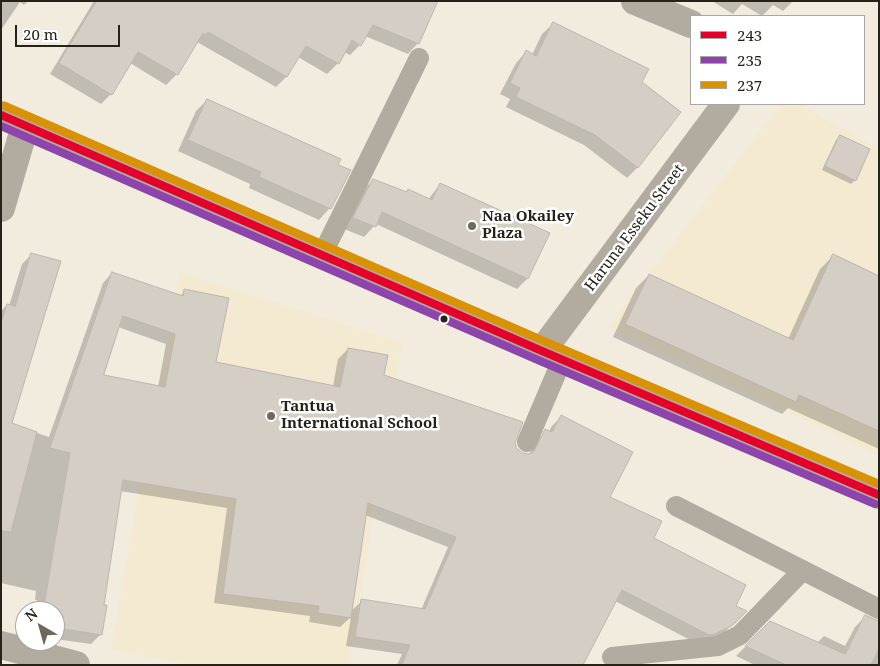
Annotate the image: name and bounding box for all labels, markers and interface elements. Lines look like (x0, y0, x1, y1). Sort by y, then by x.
scale bar (18, 15, 122, 47)
legend (690, 15, 865, 105)
text: 20 m (23, 24, 58, 44)
text: 243 (737, 25, 762, 45)
text: 235 (737, 50, 762, 70)
text: 237 (737, 75, 762, 95)
street label: Haruna Esseku Street (582, 161, 688, 295)
place label: Naa Okailey Plaza (482, 208, 574, 243)
marker: Naa Okailey Plaza (466, 220, 478, 232)
unlabelled marker (439, 314, 449, 324)
place label: Tantua International School (281, 398, 438, 433)
marker: Tantua International School (265, 410, 277, 422)
north arrow (15, 601, 65, 651)
text: N (21, 604, 41, 625)

